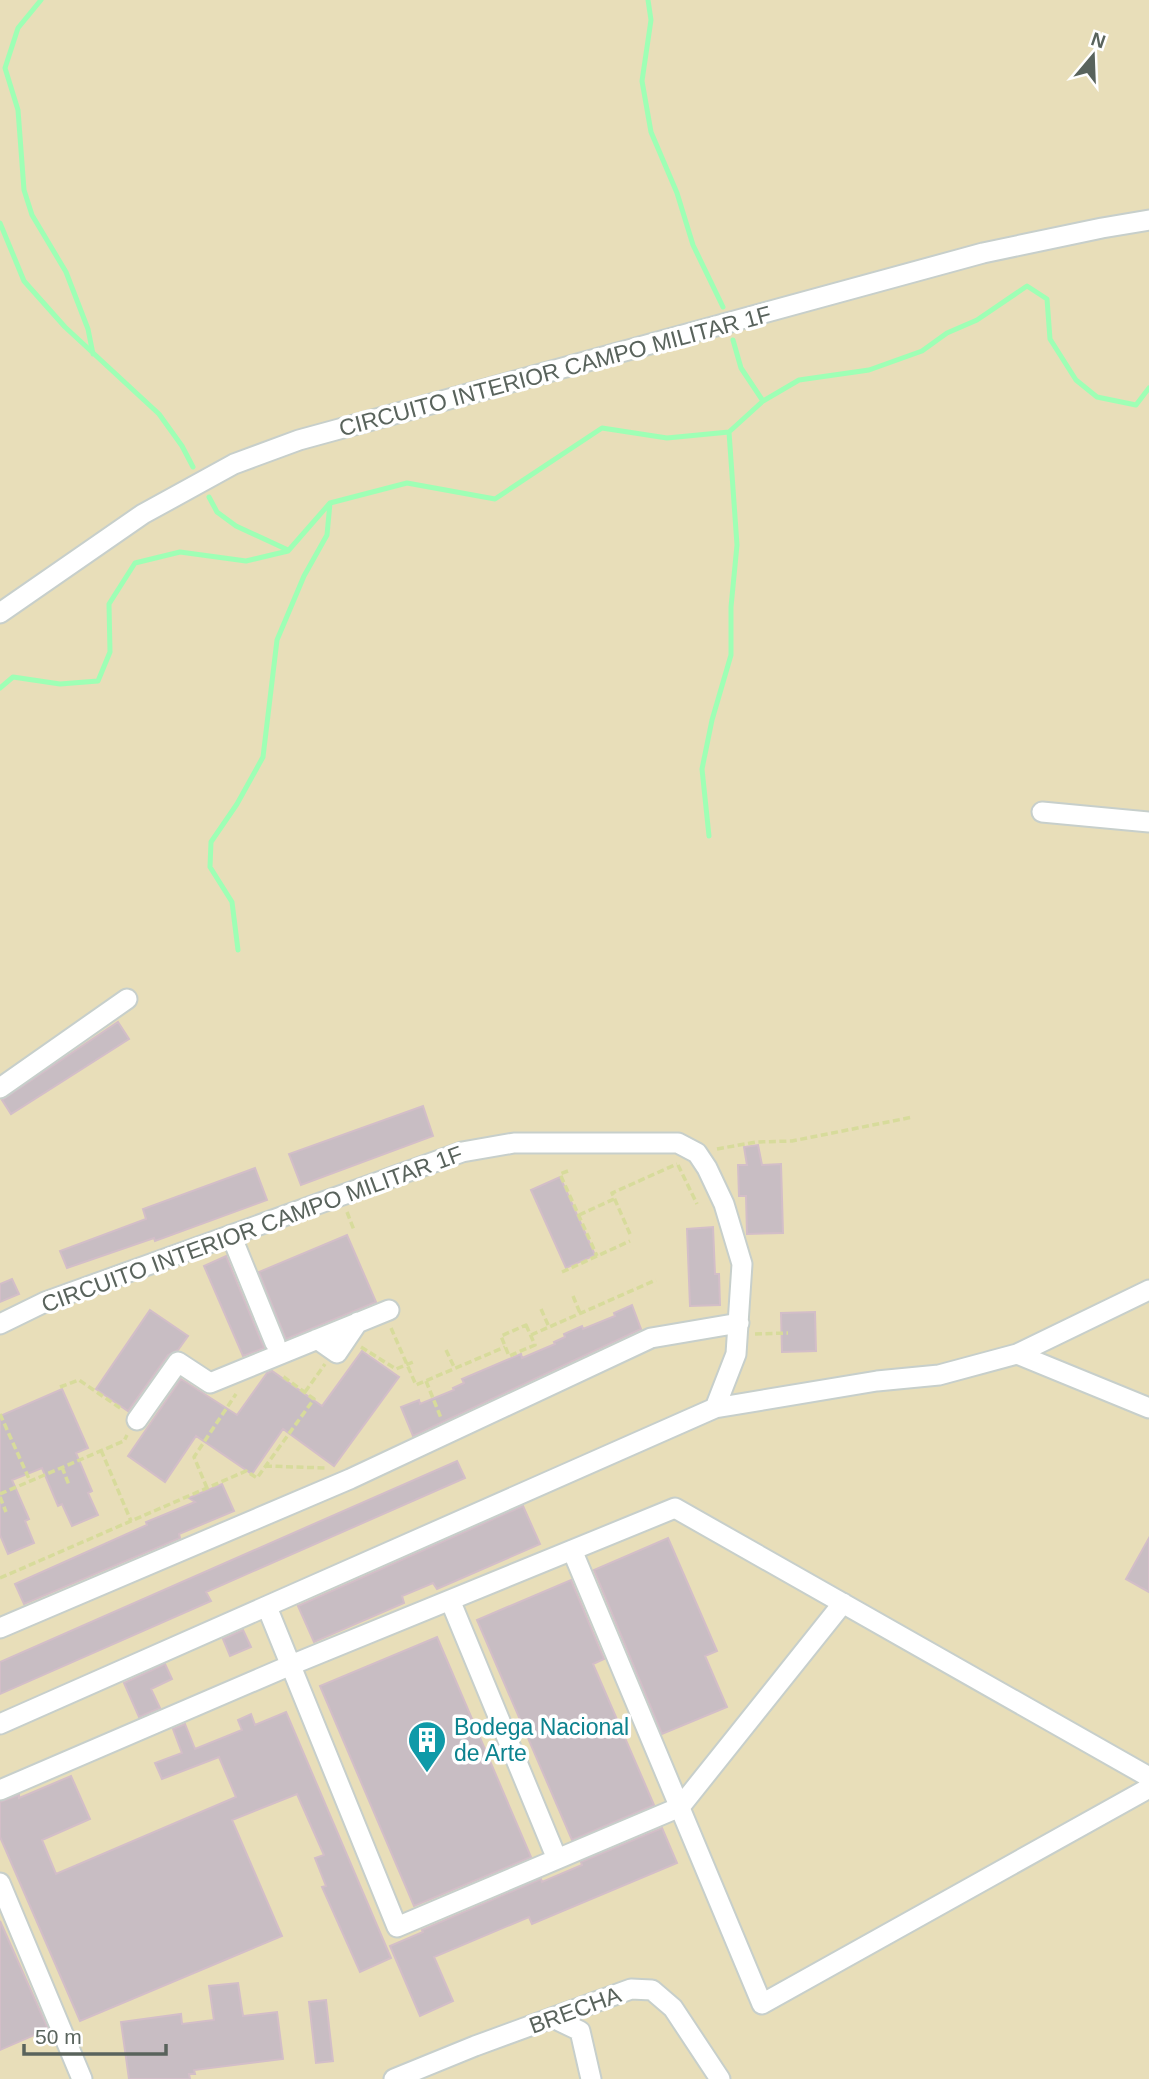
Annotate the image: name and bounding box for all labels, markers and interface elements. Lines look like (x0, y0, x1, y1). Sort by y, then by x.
north arrow (1058, 21, 1128, 91)
text: N (1088, 28, 1108, 53)
street label: CIRCUITO INTERIOR CAMPO MILITAR 1F (336, 301, 774, 441)
street label: CIRCUITO INTERIOR CAMPO MILITAR 1F (38, 1140, 466, 1318)
place label: Bodega Nacional de Arte (454, 1714, 629, 1766)
building icon: Bodega Nacional de Arte (406, 1719, 448, 1774)
street label: BRECHA (526, 1981, 625, 2039)
scale bar (24, 2012, 166, 2056)
text: 50 m (35, 2025, 82, 2048)

